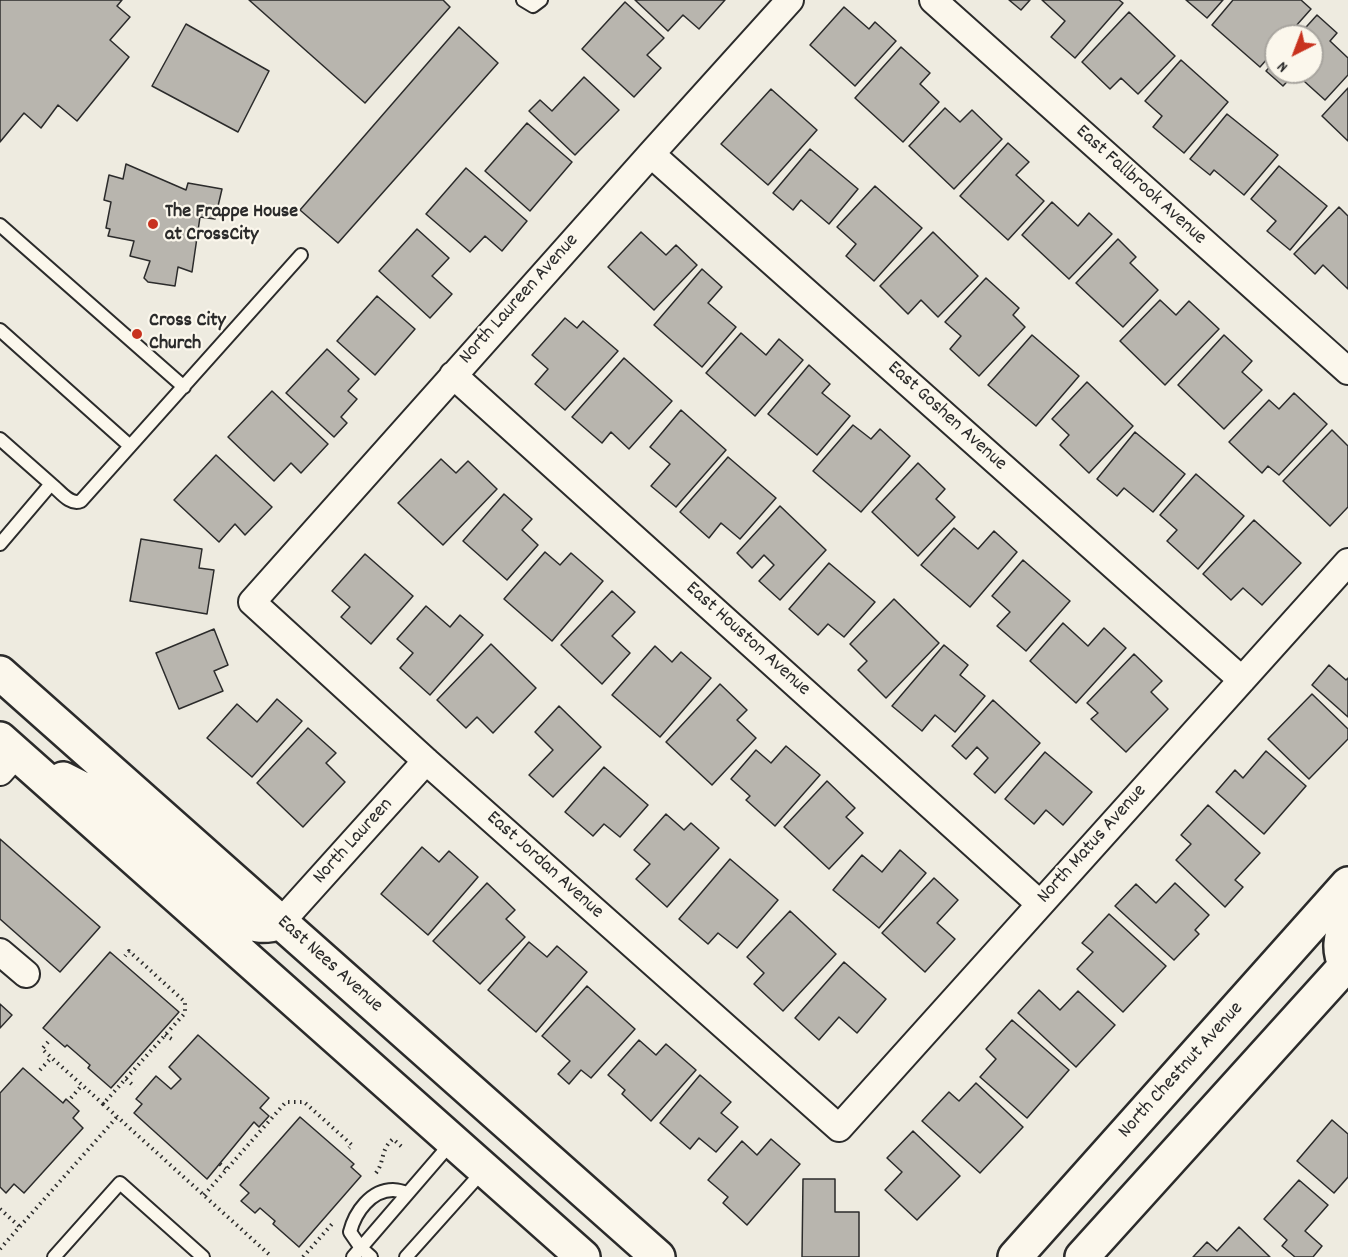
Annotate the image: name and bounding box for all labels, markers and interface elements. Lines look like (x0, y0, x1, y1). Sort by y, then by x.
north arrow (1264, 24, 1324, 84)
text: N (1272, 55, 1294, 77)
street label: East Fallbrook Avenue (1070, 121, 1210, 251)
place label: The Frappe House at CrossCity (165, 201, 298, 248)
marker: The Frappe House at CrossCity (146, 217, 160, 231)
street label: North Laureen Avenue (455, 230, 585, 370)
place label: Cross City Church (149, 310, 226, 357)
marker: Cross City Church (130, 327, 144, 341)
street label: East Goshen Avenue (881, 357, 1011, 477)
street label: East Houston Avenue (680, 578, 814, 702)
street label: North Matus Avenue (1033, 780, 1153, 910)
street label: North Laureen (309, 794, 399, 890)
street label: East Jordan Avenue (480, 807, 608, 925)
street label: East Nees Avenue (271, 911, 387, 1019)
street label: North Chestnut Avenue (1114, 998, 1250, 1144)

